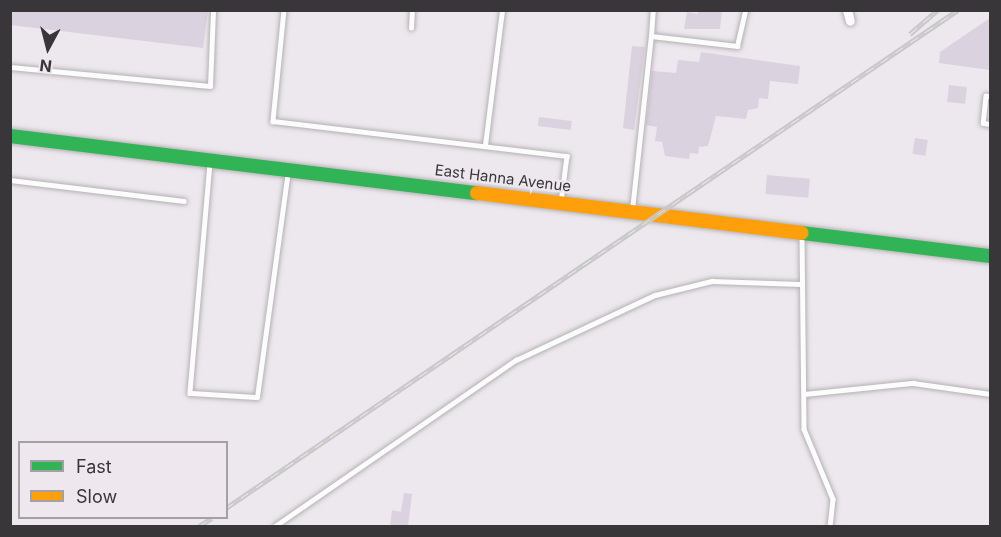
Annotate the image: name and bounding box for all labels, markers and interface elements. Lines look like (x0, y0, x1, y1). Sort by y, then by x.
north arrow (18, 18, 78, 78)
text: N (39, 55, 53, 77)
street label: East Hanna Avenue (434, 161, 572, 195)
legend (18, 441, 228, 519)
text: Fast (76, 456, 112, 477)
text: Slow (76, 486, 117, 507)

